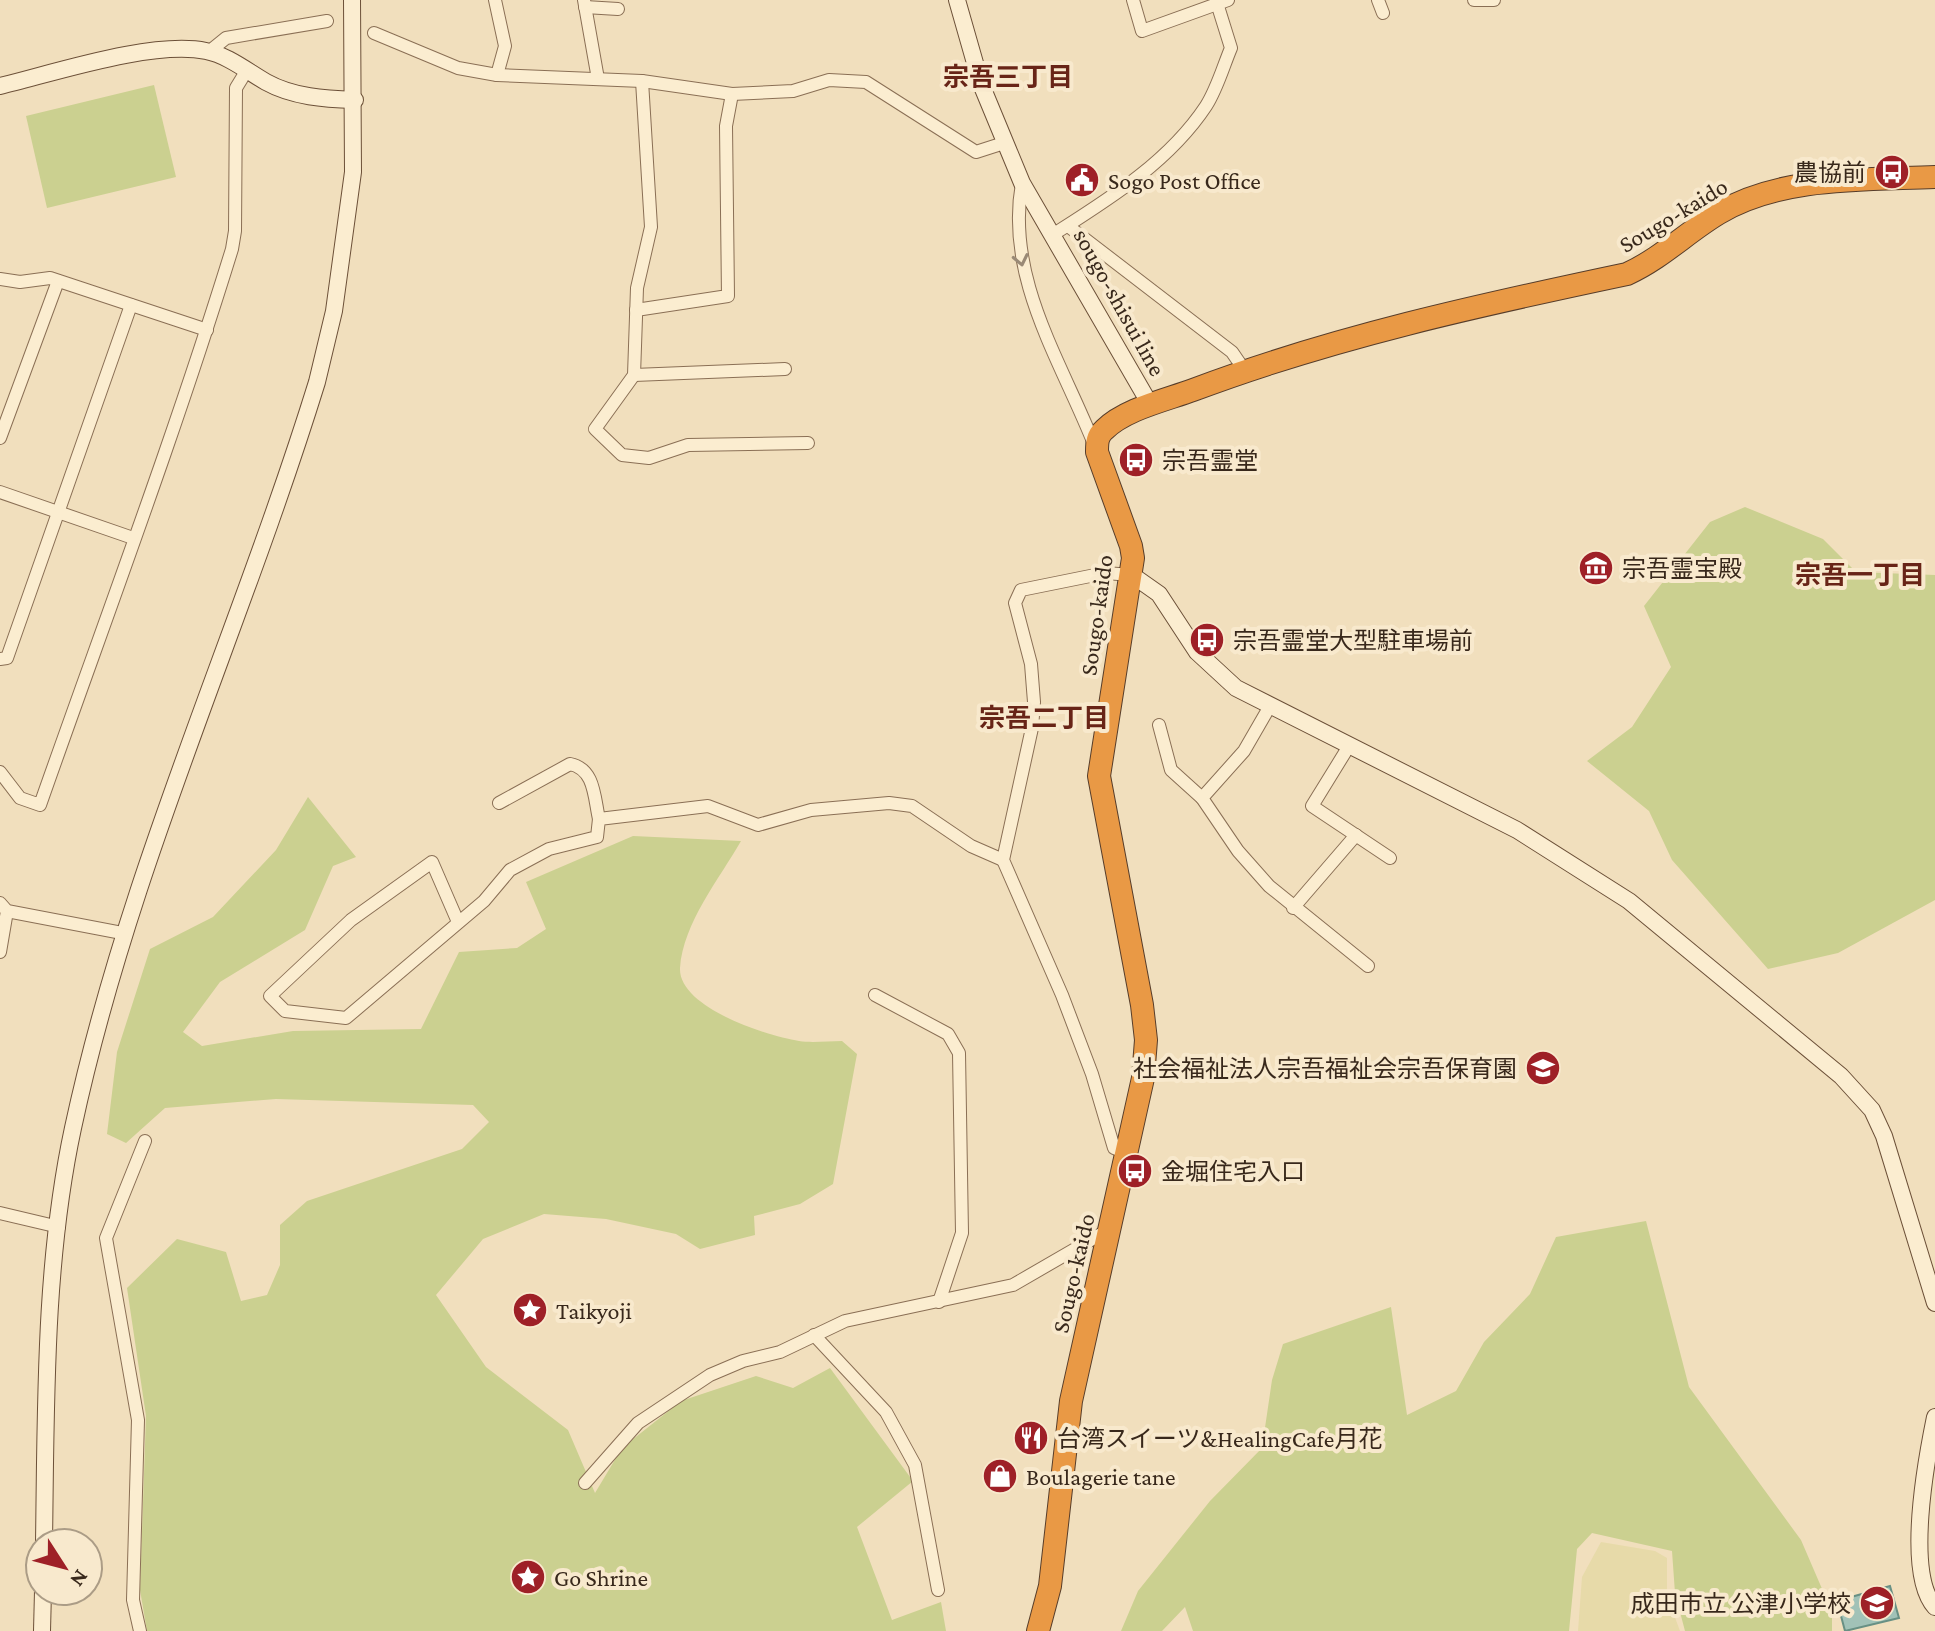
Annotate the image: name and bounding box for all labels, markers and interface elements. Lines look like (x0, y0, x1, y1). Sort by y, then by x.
district label: 宗吾三丁目 (943, 63, 1073, 92)
bus stop icon: 農協前 (1873, 153, 1911, 191)
place label: 農協前 (1794, 159, 1866, 186)
public building icon: Sogo Post Office (1063, 161, 1101, 199)
place label: Sogo Post Office (1108, 167, 1261, 194)
street label: Sougo-kaido (1614, 172, 1732, 258)
street label: sougo-shisui line (1068, 224, 1172, 380)
one-way arrow (1012, 252, 1029, 266)
bus stop icon: 宗吾霊堂 (1117, 441, 1155, 479)
place label: 宗吾霊堂 (1162, 447, 1258, 474)
museum icon: 宗吾霊宝殿 (1577, 549, 1615, 587)
street label: Sougo-kaido (1074, 553, 1118, 677)
place label: 宗吾霊宝殿 (1622, 555, 1742, 582)
district label: 宗吾一丁目 (1795, 561, 1925, 590)
bus stop icon: 宗吾霊堂大型駐車場前 (1188, 621, 1226, 659)
place label: 宗吾霊堂大型駐車場前 (1233, 627, 1473, 654)
district label: 宗吾二丁目 (979, 704, 1109, 733)
school or university icon: 社会福祉法人宗吾福祉会宗吾保育園 (1524, 1049, 1562, 1087)
place label: 社会福祉法人宗吾福祉会宗吾保育園 (1133, 1055, 1517, 1082)
bus stop icon: 金堀住宅入口 (1116, 1152, 1154, 1190)
place label: 金堀住宅入口 (1161, 1158, 1305, 1185)
street label: Sougo-kaido (1046, 1211, 1100, 1335)
place icon: Taikyoji (511, 1291, 549, 1329)
place label: Taikyoji (556, 1297, 632, 1324)
restaurant icon: 台湾スイーツ&HealingCafe月花 (1012, 1419, 1050, 1457)
place label: 台湾スイーツ&HealingCafe月花 (1057, 1425, 1382, 1452)
shop icon: Boulagerie tane (981, 1457, 1019, 1495)
place label: Boulagerie tane (1026, 1463, 1175, 1490)
north arrow (24, 1527, 104, 1607)
place icon: Go Shrine (509, 1558, 547, 1596)
place label: Go Shrine (554, 1564, 648, 1591)
text: N (65, 1565, 94, 1592)
school or university icon: 成田市立 公津小学校 (1858, 1584, 1896, 1622)
place label: 成田市立 公津小学校 (1631, 1590, 1851, 1617)

